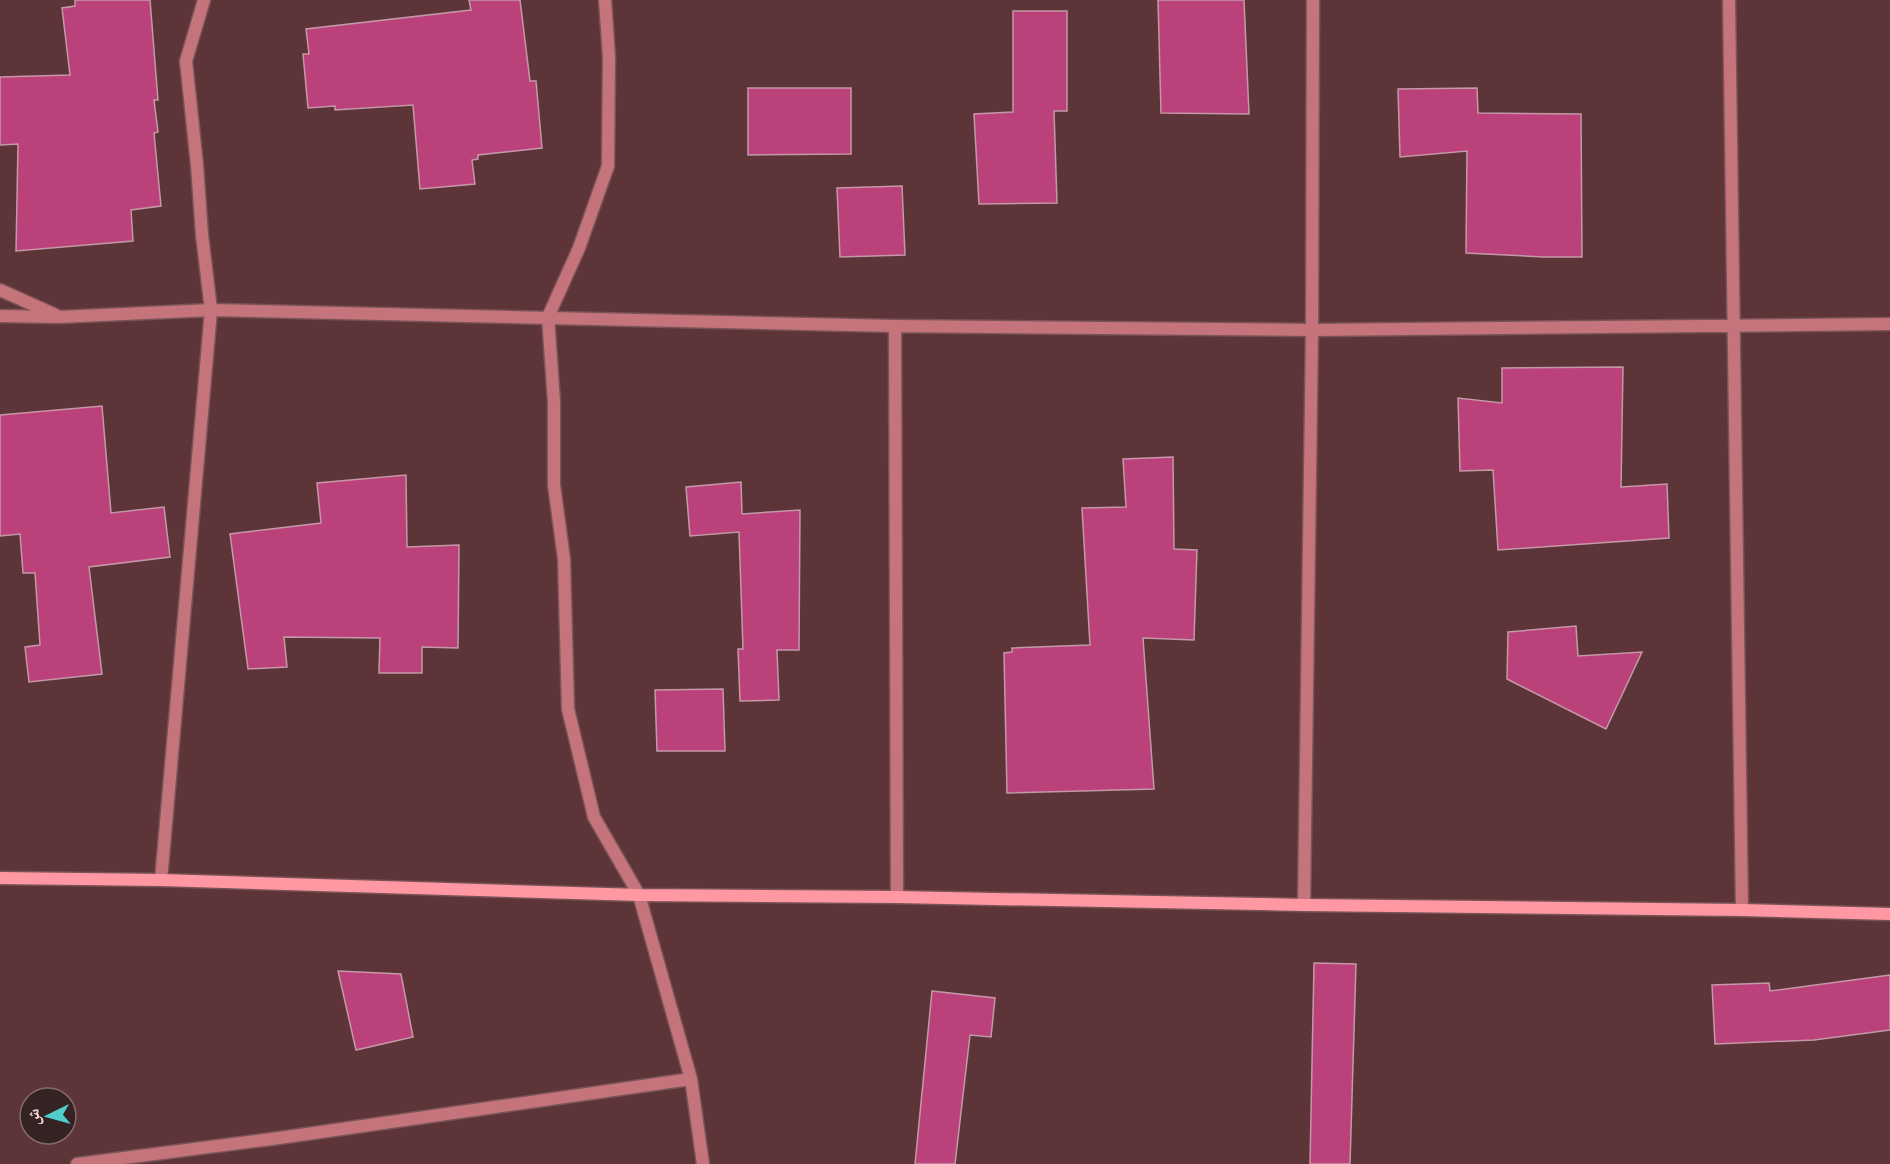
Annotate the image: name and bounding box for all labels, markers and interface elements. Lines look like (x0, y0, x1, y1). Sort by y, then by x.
north arrow (18, 1086, 78, 1146)
text: ش (22, 1108, 44, 1127)

